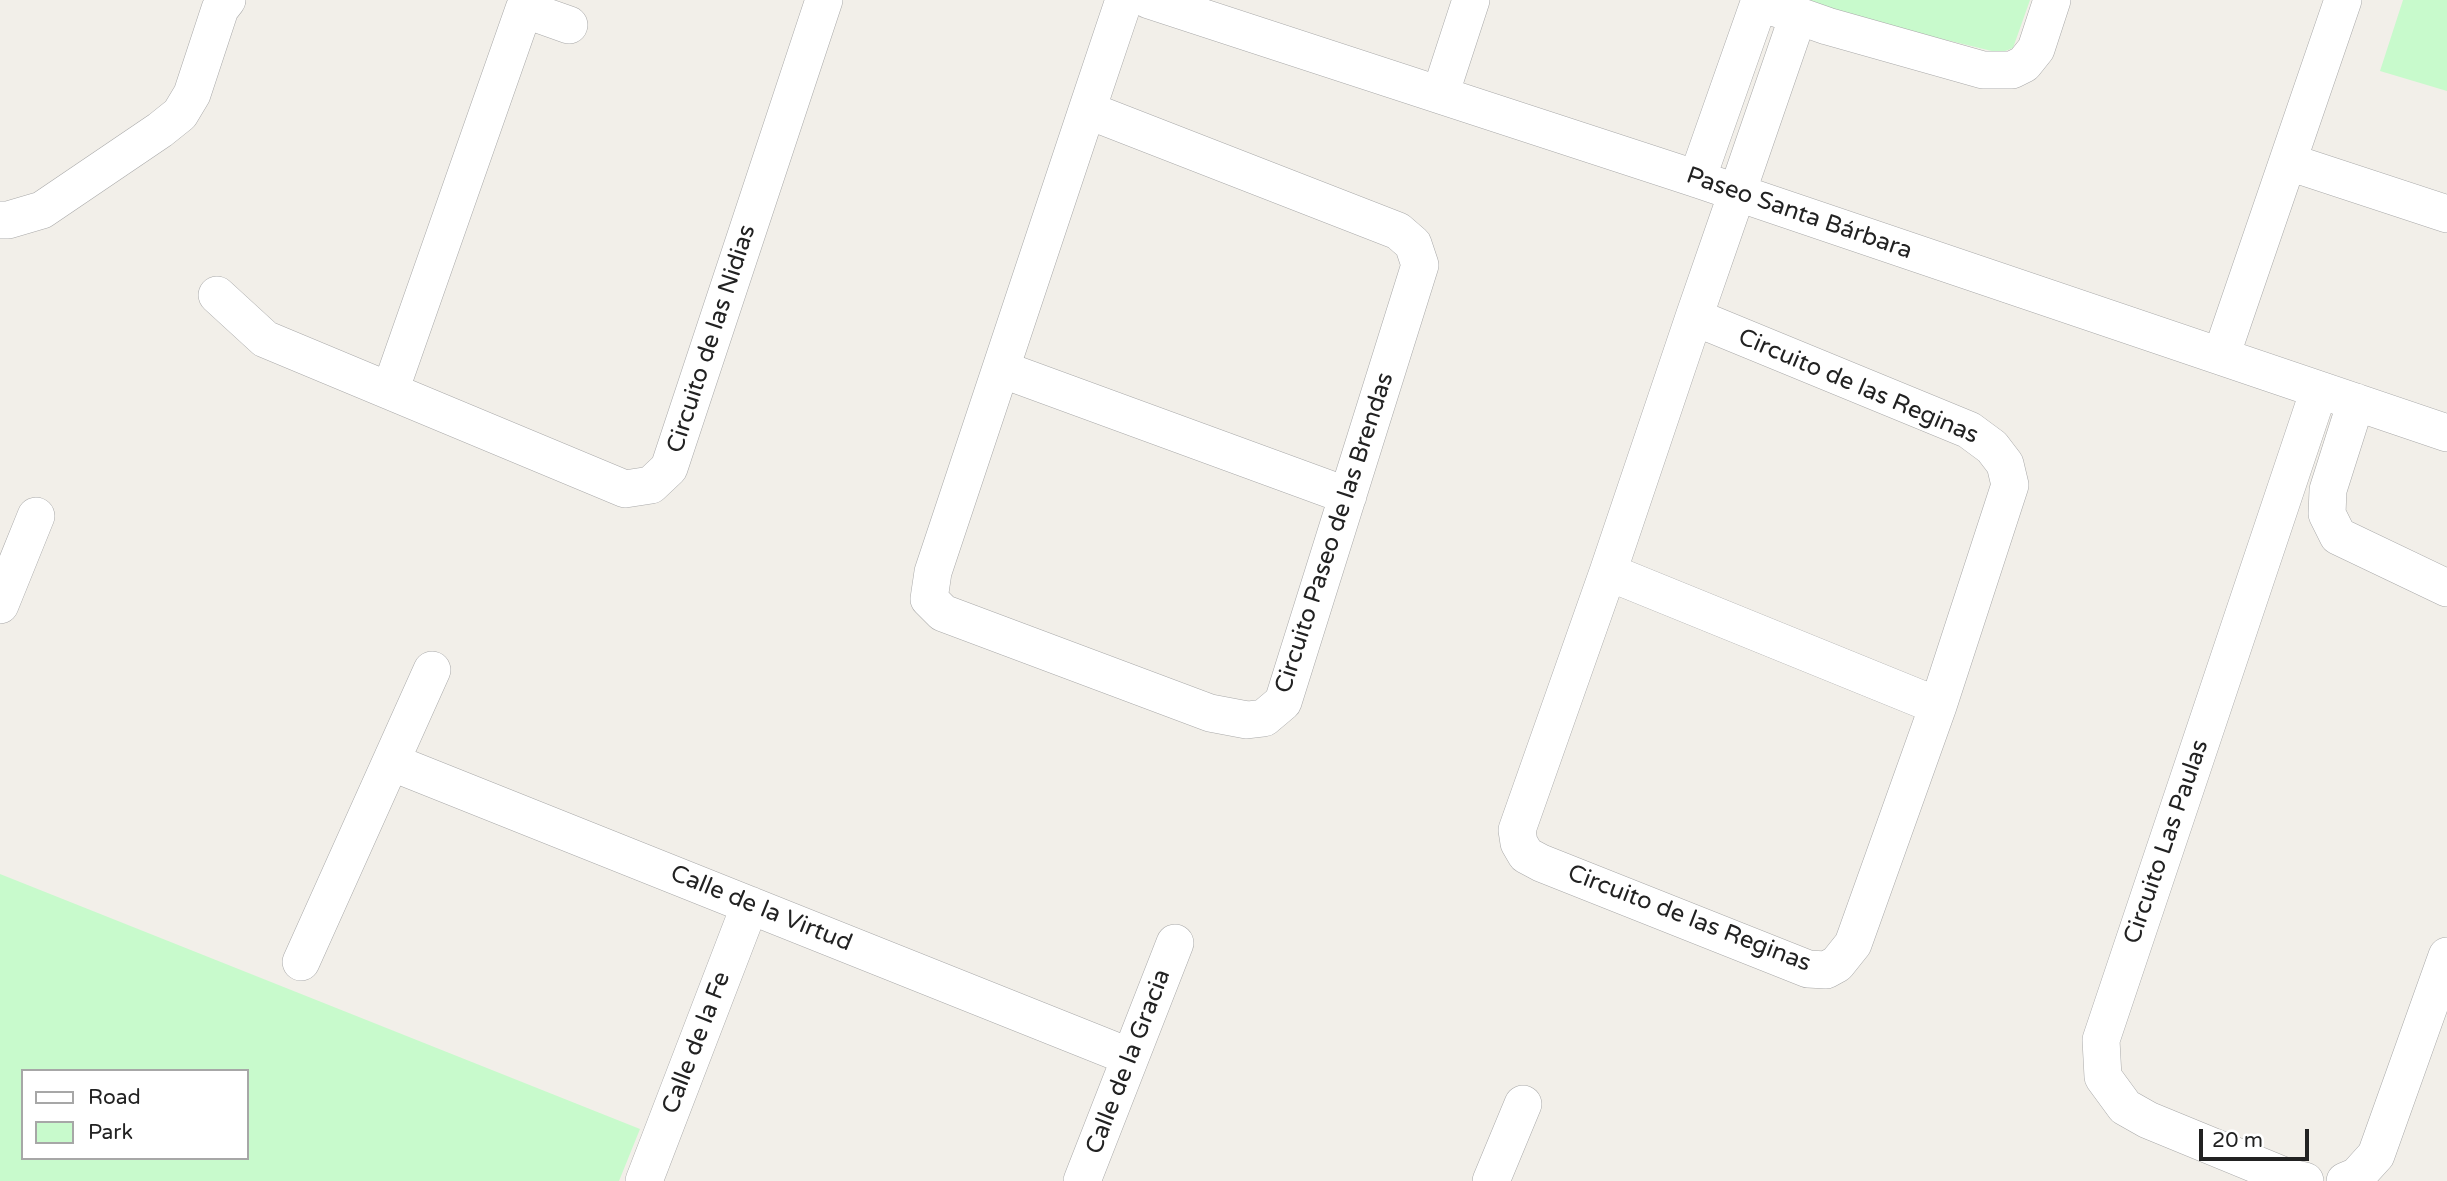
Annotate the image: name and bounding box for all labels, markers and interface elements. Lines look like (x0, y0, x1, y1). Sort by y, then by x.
street label: Paseo Santa Bárbara (1682, 162, 1916, 266)
street label: Circuito de las Nidias (662, 221, 762, 457)
street label: Circuito de las Reginas (1733, 323, 1983, 451)
street label: Circuito Paseo de las Brendas (1269, 369, 1401, 697)
street label: Circuito Las Paulas (2119, 736, 2215, 948)
street label: Calle de la Virtud (666, 859, 856, 959)
street label: Circuito de las Reginas (1563, 859, 1815, 979)
street label: Calle de la Gracia (1080, 965, 1178, 1159)
street label: Calle de la Fe (657, 968, 737, 1118)
legend (21, 1069, 248, 1160)
text: Road (88, 1085, 141, 1110)
scale bar (2202, 1114, 2312, 1158)
text: Park (88, 1120, 133, 1145)
text: 20 m (2212, 1128, 2263, 1153)

